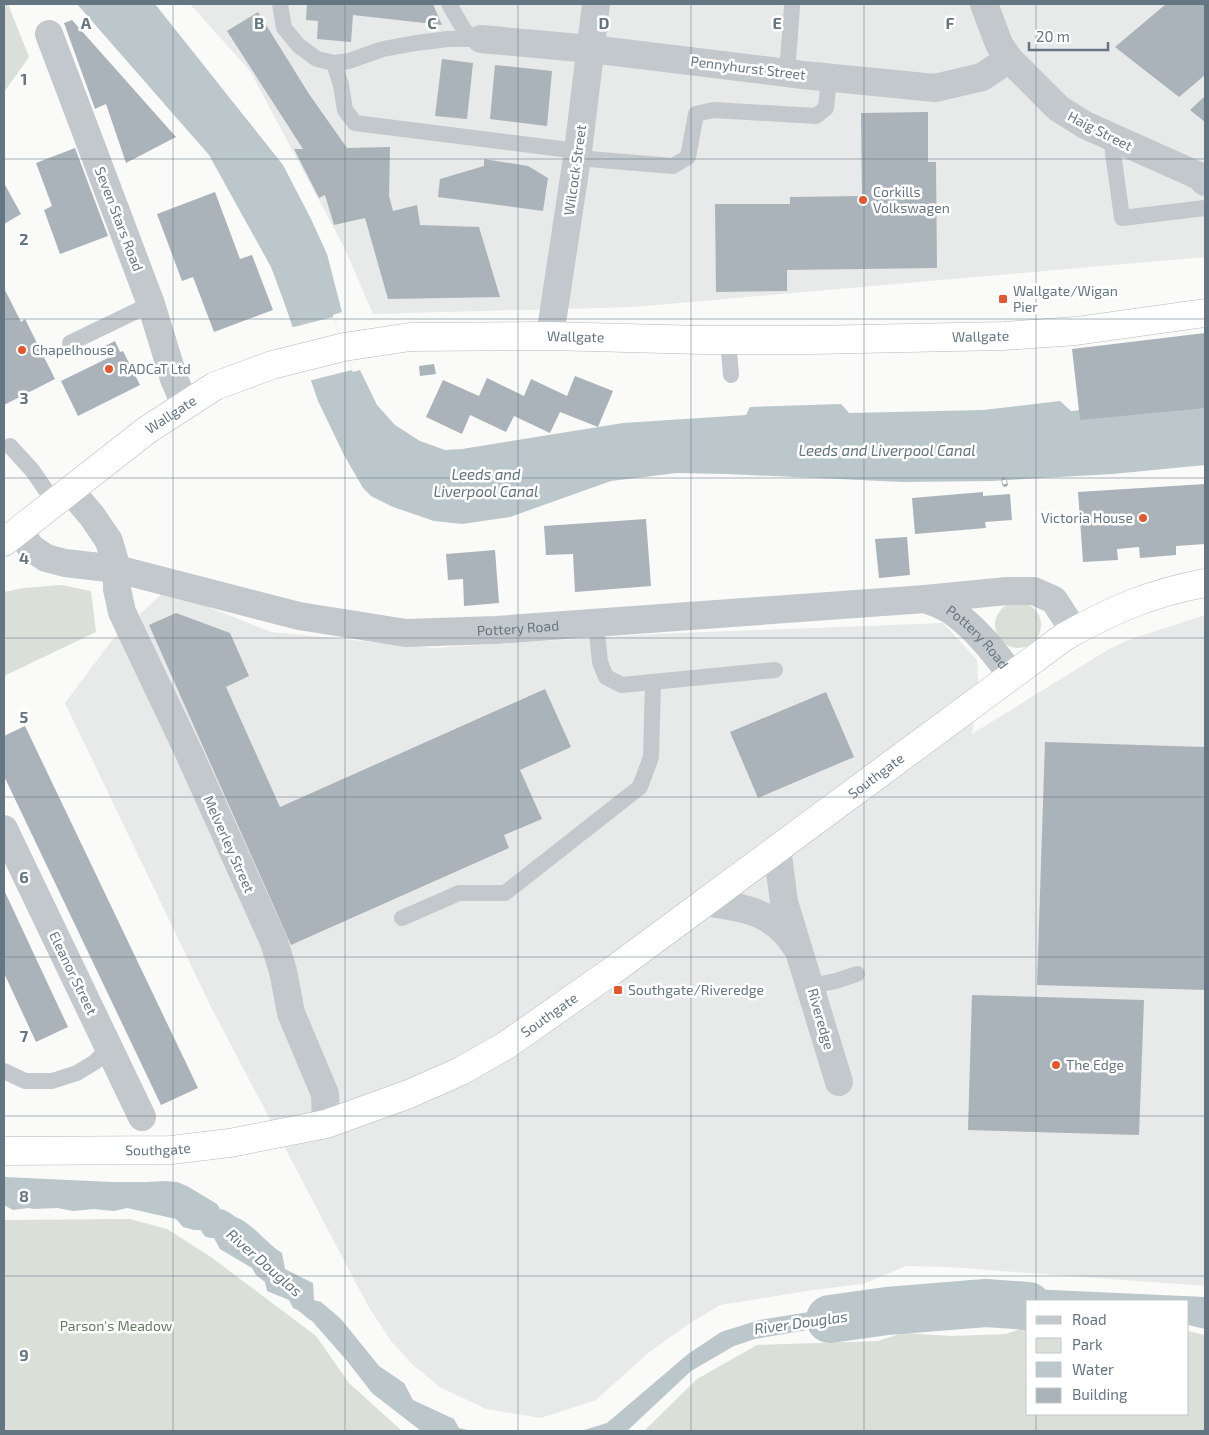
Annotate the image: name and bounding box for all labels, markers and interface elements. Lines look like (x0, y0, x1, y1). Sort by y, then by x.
text: A (81, 13, 92, 32)
text: B (254, 13, 264, 32)
text: C (427, 13, 437, 32)
text: D (599, 13, 610, 32)
text: E (772, 13, 782, 32)
text: F (946, 13, 955, 32)
scale bar (1029, 20, 1108, 52)
text: 20 m (1036, 27, 1070, 45)
street label: Pennyhurst Street (690, 52, 806, 83)
text: 1 (21, 69, 27, 88)
street label: Haig Street (1065, 107, 1135, 154)
street label: Wilcock Street (560, 123, 589, 216)
street label: Seven Stars Road (92, 164, 147, 273)
place label: Corkills Volkswagen (873, 183, 950, 216)
marker: Corkills Volkswagen (857, 194, 869, 206)
text: 2 (19, 229, 29, 248)
place label: Wallgate/Wigan Pier (1013, 282, 1118, 315)
marker: Wallgate/Wigan Pier (997, 293, 1009, 305)
street label: Wallgate (547, 327, 605, 345)
street label: Wallgate (952, 327, 1010, 345)
place label: Chapelhouse (32, 341, 114, 358)
marker: Chapelhouse (16, 344, 28, 356)
place label: RADCaT Ltd (119, 360, 191, 377)
marker: RADCaT Ltd (103, 363, 115, 375)
text: 3 (19, 388, 29, 407)
street label: Wallgate (142, 391, 199, 437)
water label: Leeds and Liverpool Canal (798, 441, 976, 459)
water label: Leeds and Liverpool Canal (434, 465, 538, 500)
place label: Victoria House (1041, 509, 1133, 526)
marker: Victoria House (1137, 512, 1149, 524)
text: 4 (19, 548, 29, 567)
street label: Pottery Road (943, 601, 1013, 672)
street label: Pottery Road (476, 616, 560, 639)
text: 5 (20, 707, 29, 726)
street label: Southgate (844, 749, 907, 802)
street label: Melverley Street (200, 792, 259, 895)
text: 6 (19, 867, 29, 886)
street label: Eleanor Street (46, 928, 101, 1017)
place label: Southgate/Riveredge (628, 981, 764, 998)
marker: Southgate/Riveredge (612, 984, 624, 996)
street label: Riveredge (805, 986, 838, 1052)
street label: Southgate (517, 989, 581, 1040)
text: 7 (20, 1026, 29, 1045)
place label: The Edge (1066, 1056, 1124, 1073)
marker: The Edge (1050, 1059, 1062, 1071)
street label: Southgate (125, 1139, 192, 1158)
text: 8 (19, 1186, 29, 1205)
water label: River Douglas (223, 1225, 306, 1300)
legend (1026, 1300, 1189, 1415)
water label: River Douglas (753, 1306, 849, 1337)
text: Road (1072, 1310, 1107, 1328)
park label: Parson's Meadow (60, 1317, 173, 1334)
text: Park (1072, 1335, 1103, 1353)
text: 9 (19, 1345, 29, 1364)
text: Water (1072, 1360, 1114, 1378)
text: Building (1072, 1385, 1128, 1403)

